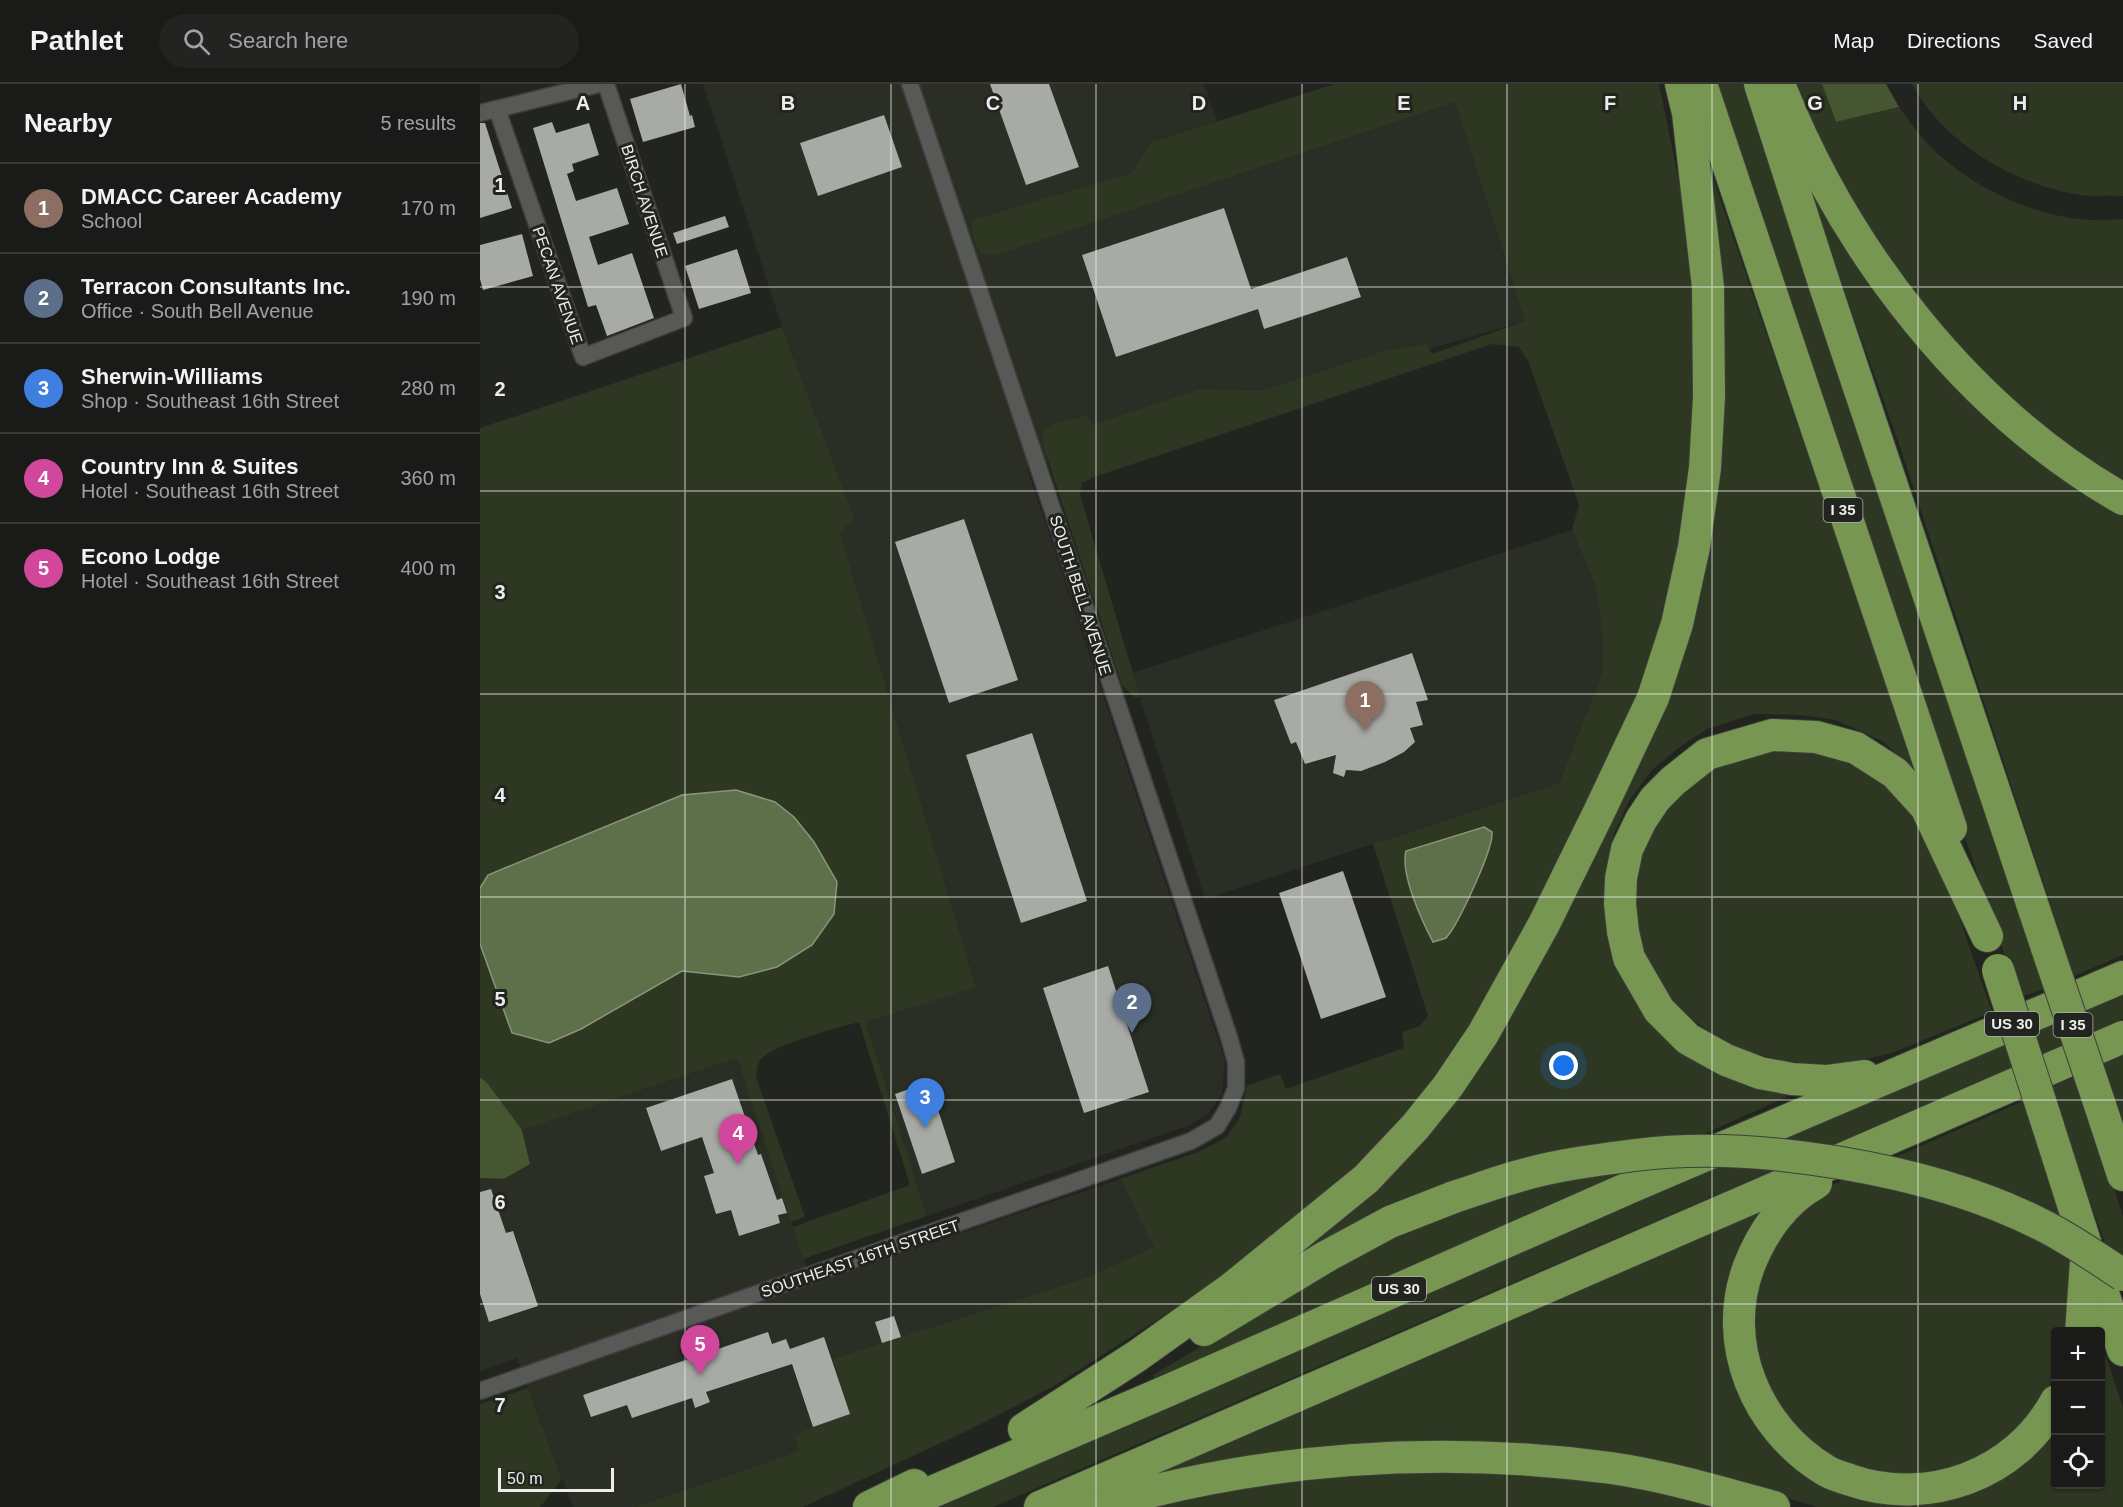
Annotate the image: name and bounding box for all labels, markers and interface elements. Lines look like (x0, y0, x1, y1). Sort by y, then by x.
search box (159, 14, 579, 68)
text: Pathlet (30, 25, 123, 56)
icon: search (180, 25, 213, 58)
text: Search here (228, 28, 348, 53)
text: Map (1833, 29, 1874, 52)
text: Directions (1907, 29, 2000, 52)
text: Saved (2033, 29, 2093, 52)
text: A (576, 92, 590, 114)
text: B (781, 92, 795, 114)
text: C (986, 92, 1000, 114)
text: D (1192, 92, 1206, 114)
text: E (1397, 92, 1411, 114)
text: F (1604, 92, 1616, 114)
text: G (1807, 92, 1823, 114)
text: H (2013, 92, 2027, 114)
text: Nearby (24, 108, 112, 138)
text: 5 results (380, 112, 456, 134)
street label: BIRCH AVENUE (618, 142, 671, 260)
text: 1 (494, 174, 506, 196)
text: DMACC Career Academy (81, 184, 342, 209)
text: 1 (38, 197, 49, 219)
text: 170 m (400, 197, 456, 219)
text: School (81, 210, 142, 232)
street label: PECAN AVENUE (529, 224, 586, 346)
text: Terracon Consultants Inc. (81, 274, 351, 299)
text: 2 (38, 287, 49, 309)
text: 190 m (400, 287, 456, 309)
text: Office · South Bell Avenue (81, 300, 314, 322)
text: Sherwin-Williams (81, 364, 263, 389)
text: 3 (38, 377, 49, 399)
text: 280 m (400, 377, 456, 399)
text: 2 (494, 378, 506, 400)
text: Shop · Southeast 16th Street (81, 390, 339, 412)
text: Country Inn & Suites (81, 454, 299, 479)
text: 4 (38, 467, 49, 489)
text: 360 m (400, 467, 456, 489)
text: Hotel · Southeast 16th Street (81, 480, 339, 502)
road number: I 35 (1824, 498, 1862, 522)
street label: SOUTH BELL AVENUE (1047, 513, 1114, 677)
text: Econo Lodge (81, 544, 220, 569)
text: 5 (38, 557, 49, 579)
text: 400 m (400, 557, 456, 579)
text: Hotel · Southeast 16th Street (81, 570, 339, 592)
text: 3 (494, 581, 506, 603)
pin: 1 (1346, 682, 1384, 731)
text: 4 (494, 784, 506, 806)
pin: 2 (1112, 984, 1152, 1033)
text: 5 (494, 988, 506, 1010)
road number: US 30 (1985, 1012, 2039, 1036)
road number: I 35 (2054, 1013, 2092, 1037)
your location (1549, 1051, 1578, 1080)
pin: 3 (906, 1078, 944, 1128)
pin: 4 (718, 1114, 758, 1164)
text: 6 (494, 1191, 506, 1213)
street label: SOUTHEAST 16TH STREET (759, 1216, 962, 1300)
road number: US 30 (1372, 1277, 1426, 1301)
pin: 5 (680, 1326, 720, 1375)
map controls (2051, 1327, 2105, 1489)
button: + (2051, 1327, 2105, 1381)
button: − (2051, 1381, 2105, 1435)
text: 7 (494, 1394, 506, 1416)
button: locate (2051, 1435, 2105, 1489)
scale bar (498, 1465, 614, 1492)
text: 50 m (507, 1470, 543, 1487)

